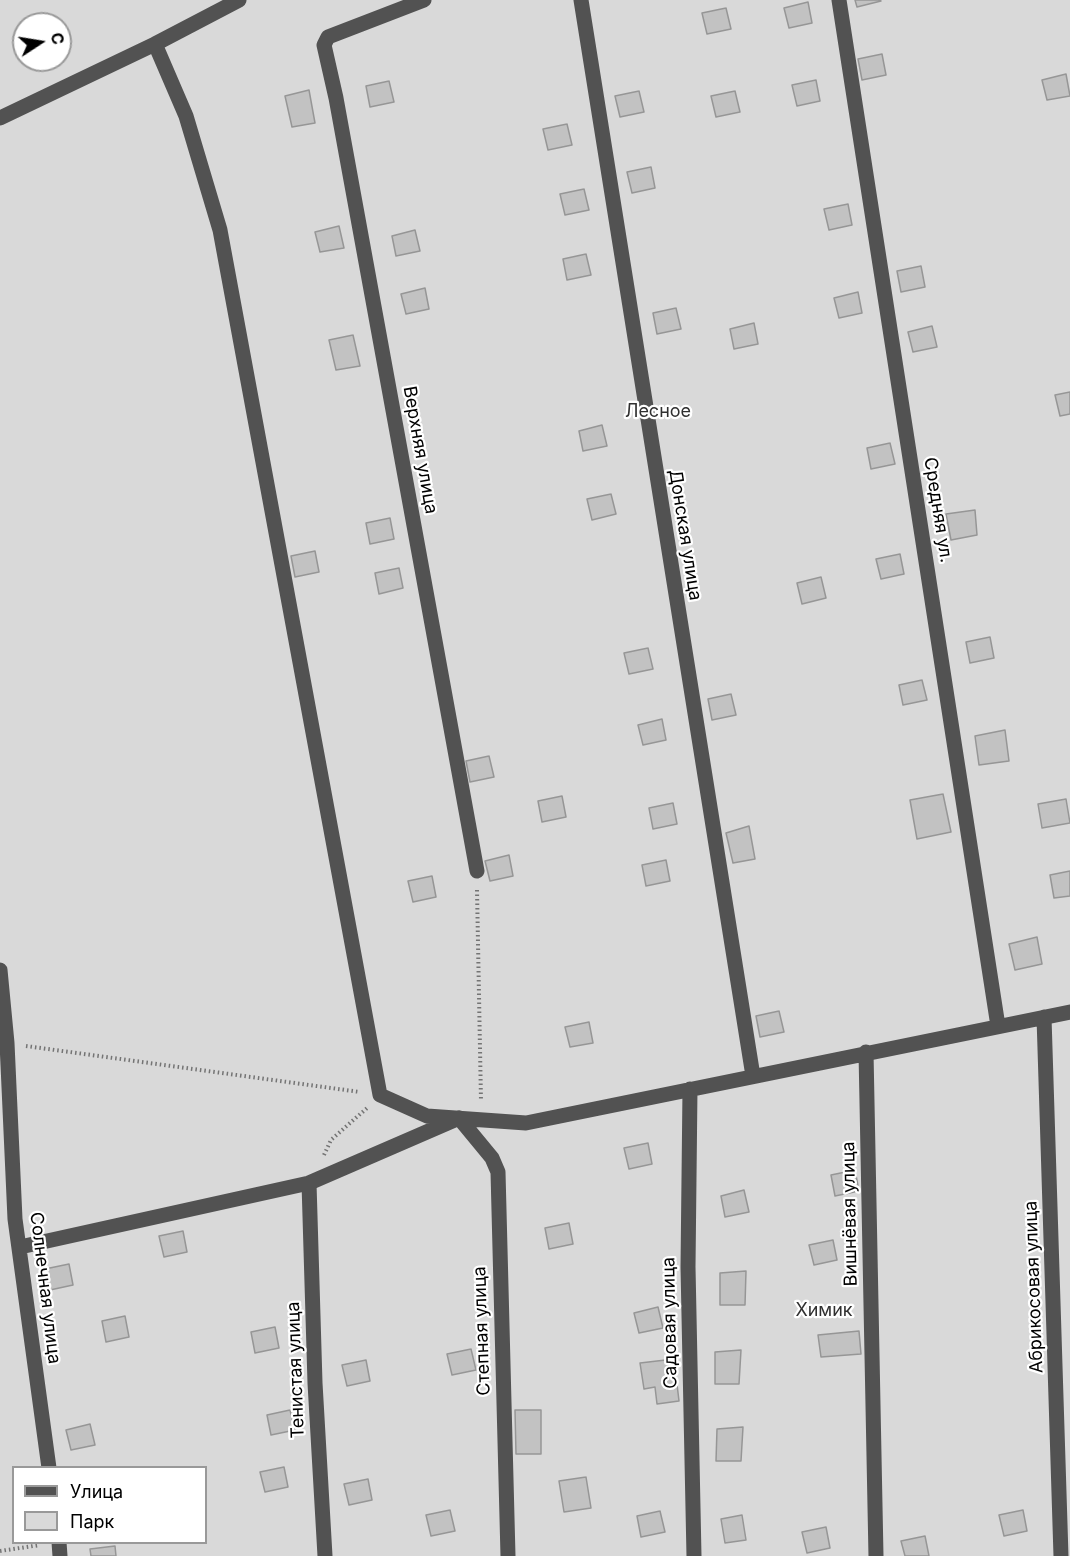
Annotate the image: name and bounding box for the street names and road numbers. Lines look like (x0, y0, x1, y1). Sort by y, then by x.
street label: Верхняя улица (398, 384, 442, 516)
street label: Средняя ул. (919, 456, 957, 564)
street label: Донская улица (664, 468, 706, 602)
street label: Вишнёвая улица (838, 1141, 862, 1287)
street label: Абрикосовая улица (1020, 1200, 1048, 1374)
street label: Солнечная улица (25, 1211, 65, 1365)
street label: Садовая улица (658, 1257, 682, 1389)
street label: Степная улица (469, 1266, 495, 1396)
street label: Тенистая улица (283, 1301, 309, 1439)

